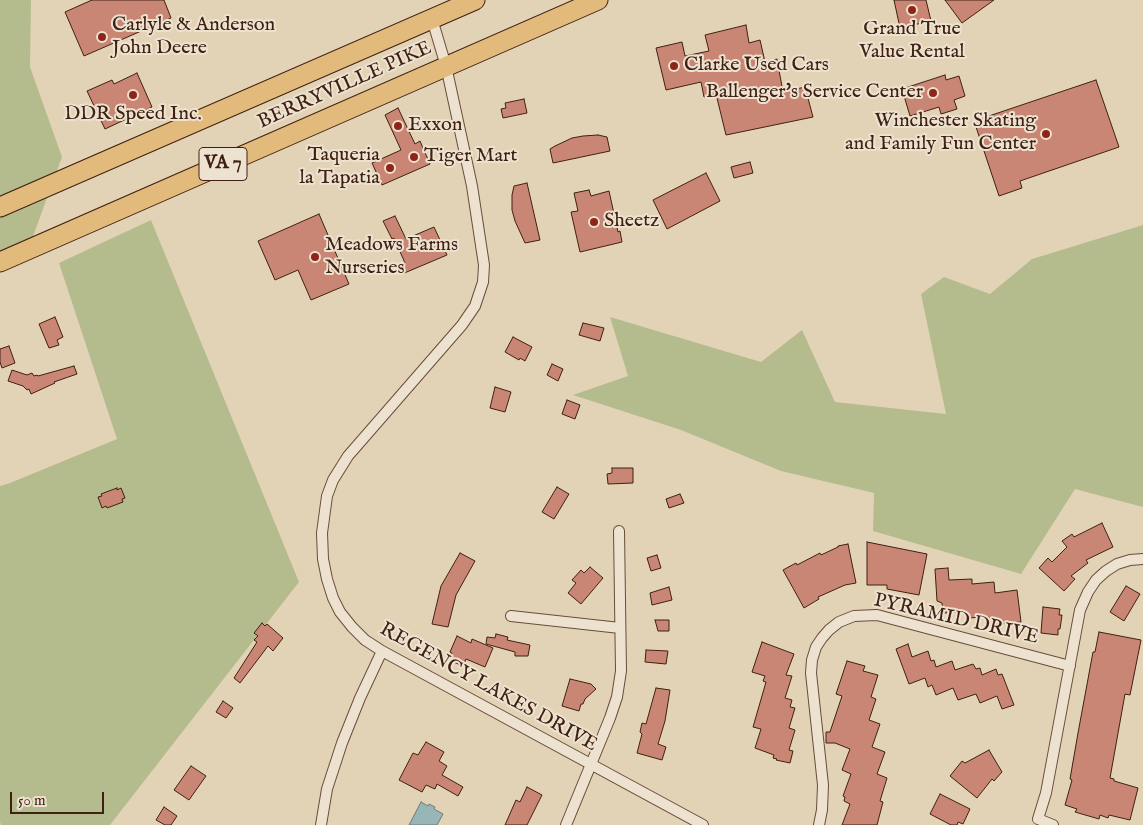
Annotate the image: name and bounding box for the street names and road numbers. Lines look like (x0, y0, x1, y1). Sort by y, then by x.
street label: BERRYVILLE PIKE (254, 37, 436, 135)
road number: VA 7 (199, 147, 247, 180)
street label: PYRAMID DRIVE (871, 589, 1041, 651)
street label: REGENCY LAKES DRIVE (375, 618, 601, 758)

